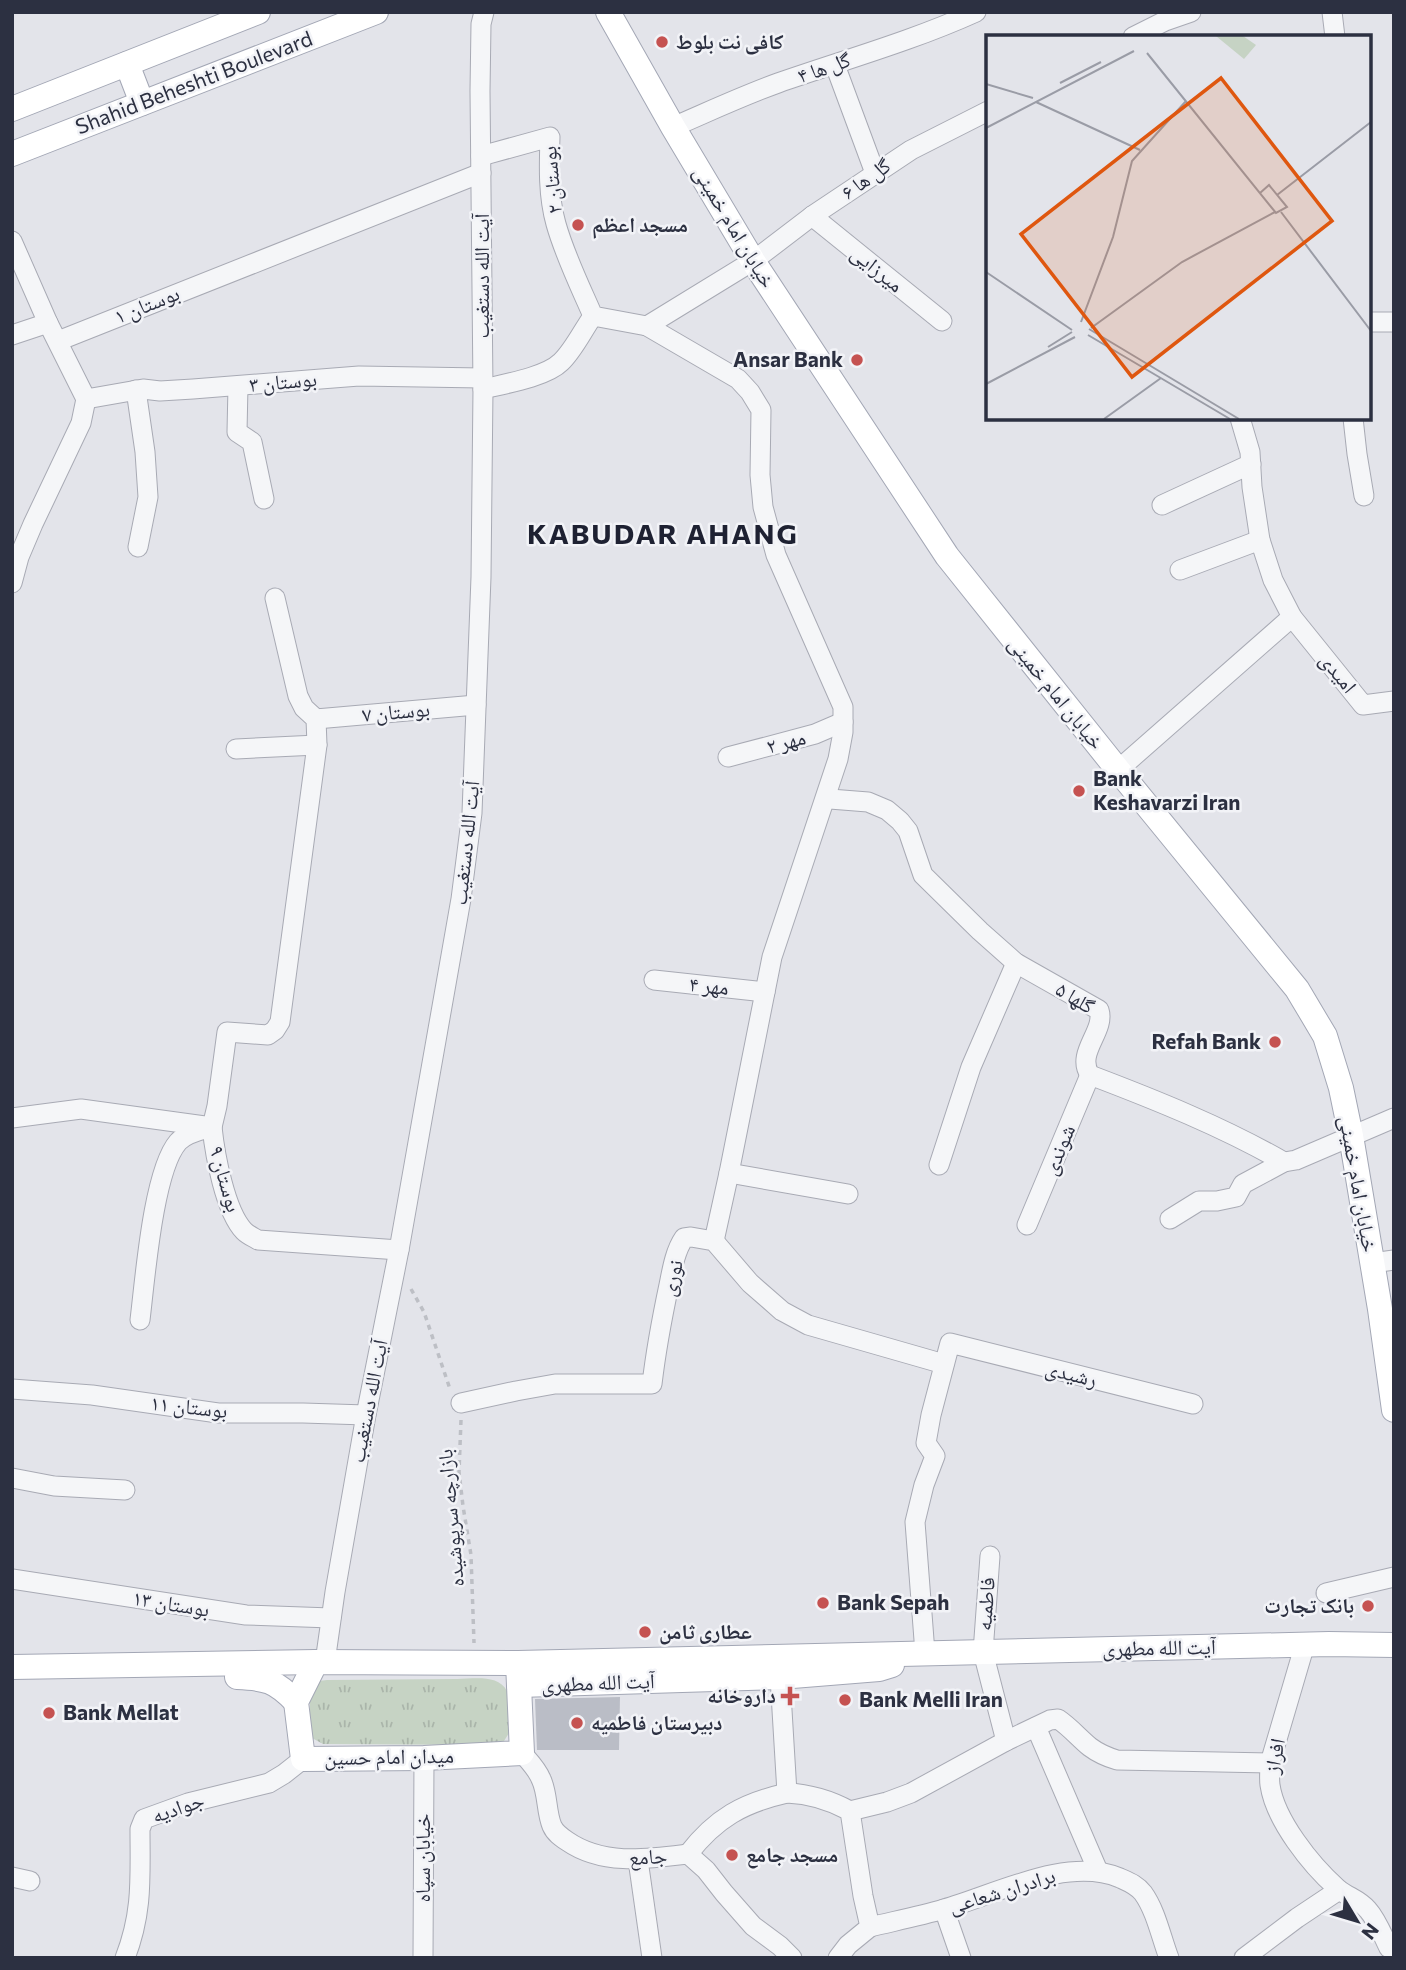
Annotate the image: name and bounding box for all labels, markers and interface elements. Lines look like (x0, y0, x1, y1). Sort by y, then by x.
street label: Shahid Beheshti Boulevard (71, 25, 316, 138)
place label: کافی نت بلوط (676, 28, 784, 55)
marker: کافی نت بلوط (654, 34, 670, 50)
inset map (986, 35, 1371, 420)
street label: گل ها ۴ (794, 46, 854, 89)
street label: بوستان ۲ (535, 145, 567, 215)
street label: گل ها ۶ (836, 152, 896, 205)
street label: خیابان امام خمینی (686, 161, 782, 293)
place label: مسجد اعظم (592, 211, 688, 239)
street label: آیت الله دستغیب (468, 213, 494, 338)
marker: مسجد اعظم (570, 217, 586, 233)
street label: میرزایی (845, 239, 909, 298)
street label: بوستان ۱ (110, 279, 183, 329)
place label: Ansar Bank (733, 346, 843, 371)
marker: Ansar Bank (849, 352, 865, 368)
street label: بوستان ۳ (248, 365, 318, 397)
district label: KABUDAR AHANG (527, 516, 799, 550)
street label: خیابان امام خمینی (1002, 631, 1110, 755)
street label: امیدی (1314, 647, 1363, 698)
street label: بوستان ۷ (361, 695, 431, 727)
street label: مهر ۲ (763, 723, 808, 759)
place label: Bank Keshavarzi Iran (1093, 765, 1240, 814)
street label: آیت الله دستغیب (446, 779, 484, 906)
marker: Bank Keshavarzi Iran (1071, 783, 1087, 799)
street label: مهر ۴ (688, 970, 730, 1000)
street label: گلها ۵ (1051, 975, 1100, 1019)
place label: Refah Bank (1151, 1028, 1261, 1053)
marker: Refah Bank (1267, 1034, 1283, 1050)
street label: خیابان امام خمینی (1332, 1114, 1384, 1254)
street label: شوندی (1036, 1120, 1080, 1179)
street label: بوستان ۹ (204, 1142, 248, 1215)
street label: نوری (654, 1257, 688, 1299)
street label: آیت الله دستغیب (343, 1336, 392, 1465)
street label: رشیدی (1043, 1354, 1100, 1392)
street label: بوستان ۱۱ (149, 1389, 229, 1423)
street label: بازارچه سرپوشیده (431, 1448, 469, 1588)
street label: فاطمیه (970, 1576, 999, 1632)
street label: بوستان ۱۳ (131, 1584, 211, 1622)
place label: Bank Sepah (837, 1589, 950, 1614)
place label: بانک تجارت (1264, 1592, 1354, 1618)
marker: Bank Sepah (815, 1595, 831, 1611)
marker: بانک تجارت (1360, 1598, 1376, 1614)
place label: عطاری ثامن (659, 1618, 752, 1645)
marker: عطاری ثامن (637, 1624, 653, 1640)
street label: آیت الله مطهری (1102, 1633, 1217, 1661)
street label: آیت الله مطهری (541, 1667, 656, 1697)
place label: داروخانه (707, 1682, 776, 1707)
place label: Bank Melli Iran (859, 1686, 1003, 1711)
marker: داروخانه (782, 1688, 798, 1704)
marker: Bank Melli Iran (837, 1692, 853, 1708)
place label: Bank Mellat (63, 1699, 179, 1724)
marker: Bank Mellat (41, 1705, 57, 1721)
place label: دبیرستان فاطمیه (591, 1709, 722, 1735)
marker: دبیرستان فاطمیه (569, 1715, 585, 1731)
street label: افراز (1258, 1736, 1289, 1776)
street label: میدان امام حسین (324, 1742, 454, 1772)
street label: جوادیه (148, 1786, 207, 1827)
street label: خیابان سپاه (409, 1814, 435, 1902)
place label: مسجد جامع (746, 1841, 838, 1869)
street label: جامع (628, 1842, 668, 1871)
marker: مسجد جامع (724, 1847, 740, 1863)
street label: برادران شعاعی (945, 1861, 1059, 1920)
north arrow (1322, 1886, 1392, 1956)
text: N (1357, 1919, 1384, 1944)

